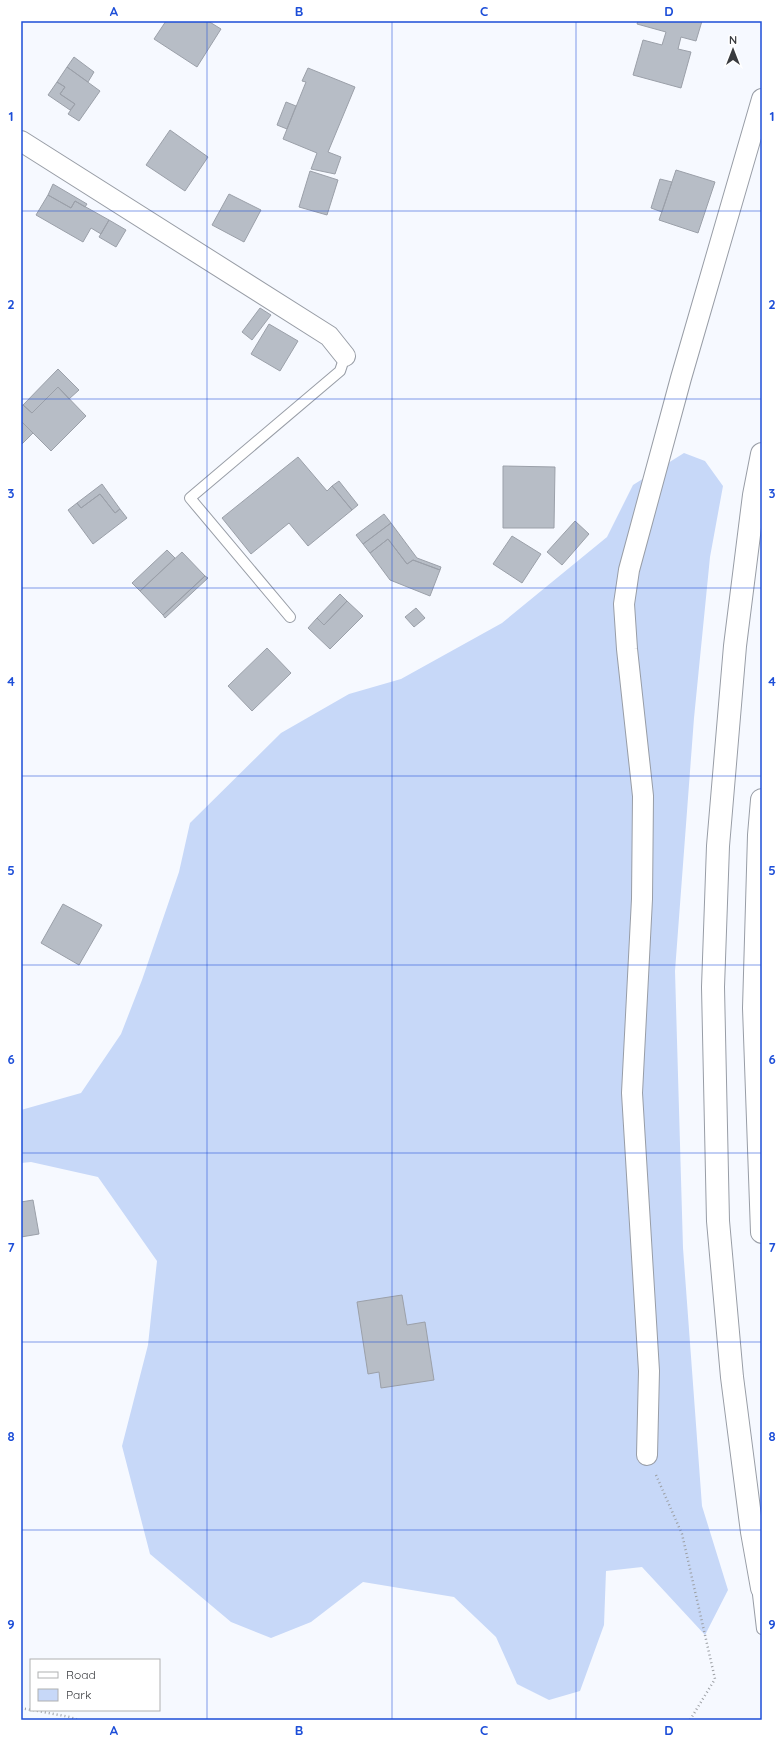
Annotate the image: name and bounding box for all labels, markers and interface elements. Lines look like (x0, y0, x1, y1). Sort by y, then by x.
text: A (110, 3, 119, 19)
text: B (295, 3, 303, 19)
text: C (480, 3, 488, 19)
text: D (664, 3, 674, 19)
north arrow (713, 30, 753, 70)
text: N (729, 33, 737, 47)
text: 1 (8, 108, 14, 124)
text: 1 (769, 108, 775, 124)
text: 2 (7, 296, 15, 312)
text: 2 (768, 296, 776, 312)
text: 3 (8, 485, 15, 501)
text: 3 (769, 485, 776, 501)
text: 4 (7, 673, 15, 689)
text: 4 (768, 673, 776, 689)
text: 5 (7, 862, 15, 878)
text: 5 (768, 862, 776, 878)
text: 6 (7, 1051, 15, 1067)
text: 6 (768, 1051, 776, 1067)
text: 7 (7, 1239, 15, 1255)
text: 7 (768, 1239, 776, 1255)
text: 8 (7, 1428, 15, 1444)
text: 8 (768, 1428, 776, 1444)
text: 9 (7, 1616, 15, 1632)
text: 9 (768, 1616, 776, 1632)
legend (30, 1659, 160, 1711)
text: Road (66, 1667, 96, 1682)
text: Park (66, 1687, 91, 1702)
text: A (110, 1722, 119, 1738)
text: B (295, 1722, 303, 1738)
text: C (480, 1722, 488, 1738)
text: D (664, 1722, 674, 1738)

